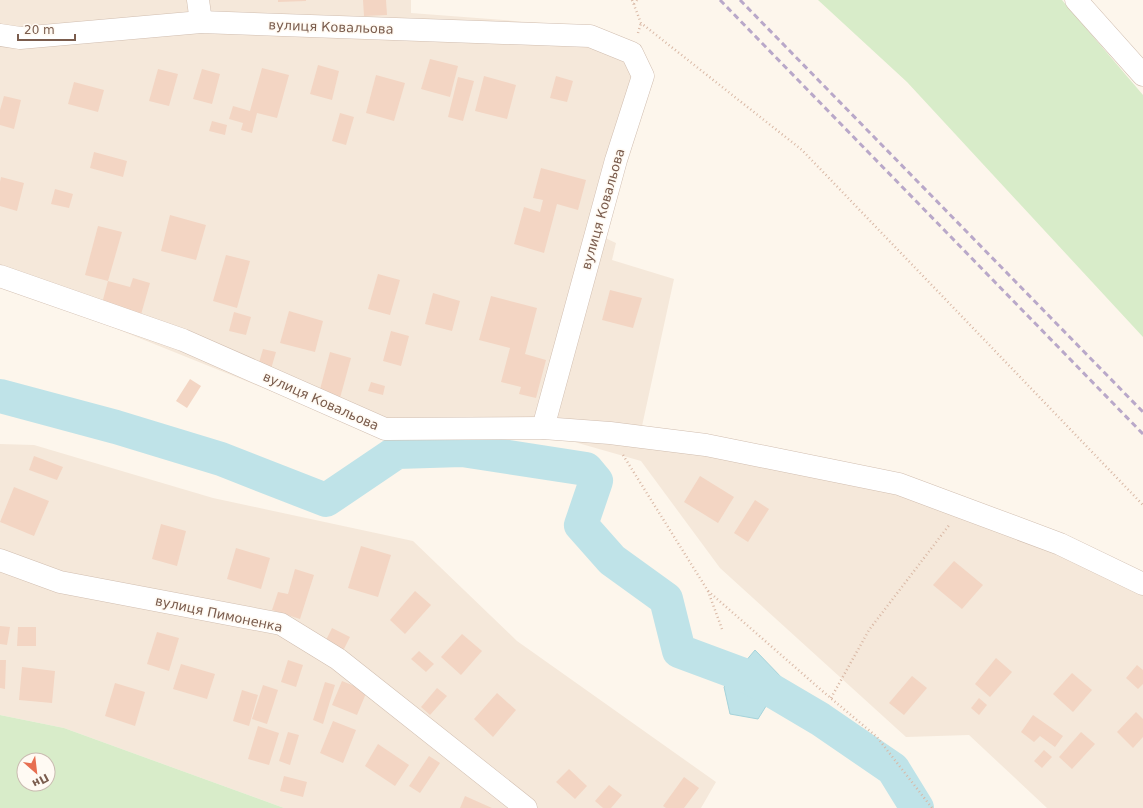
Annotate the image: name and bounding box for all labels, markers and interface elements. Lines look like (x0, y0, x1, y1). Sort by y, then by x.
scale bar (18, 16, 75, 42)
street label: вулиця Ковальова (268, 17, 394, 37)
text: 20 m (24, 23, 55, 37)
street label: вулиця Ковальова (579, 147, 627, 271)
street label: вулиця Ковальова (261, 369, 381, 433)
street label: вулиця Пимоненка (154, 593, 284, 635)
north arrow (16, 752, 56, 792)
text: Пн (30, 771, 51, 790)

